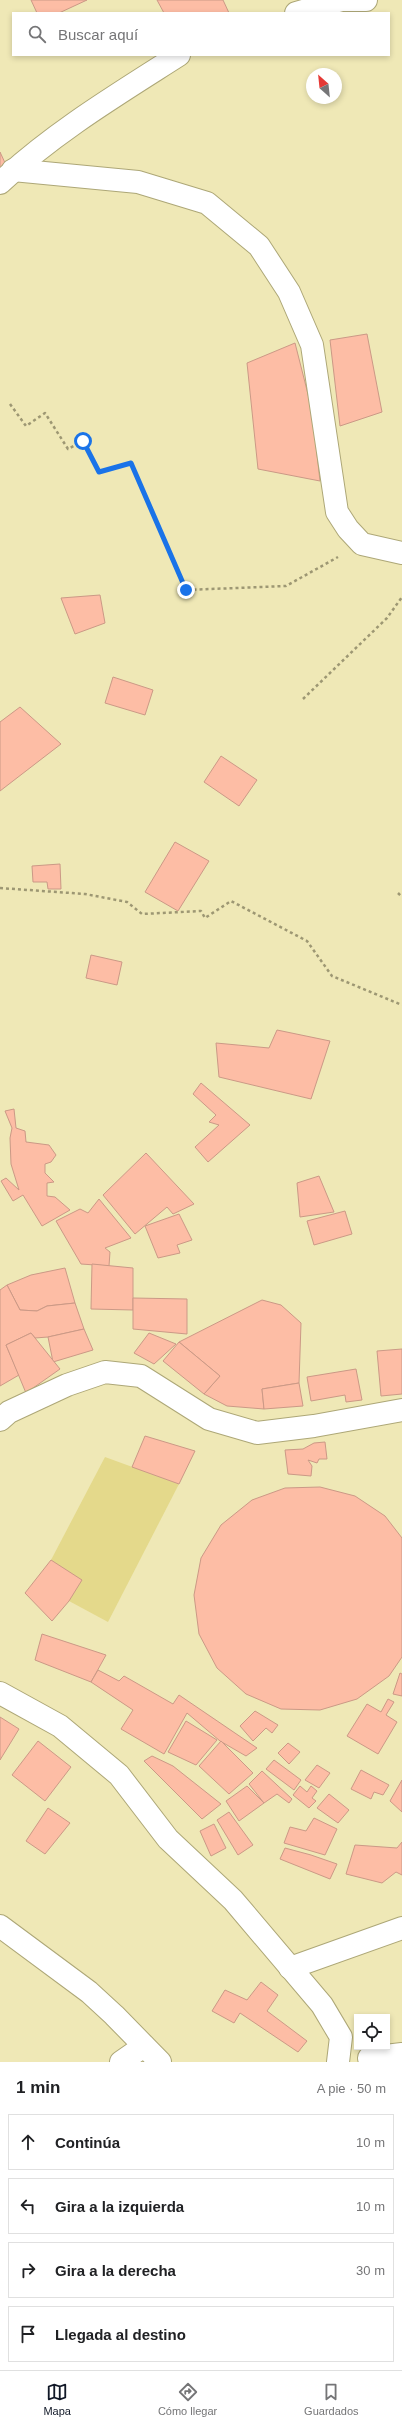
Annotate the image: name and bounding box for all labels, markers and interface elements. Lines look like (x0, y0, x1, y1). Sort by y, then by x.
search box (12, 12, 390, 56)
icon: search (26, 23, 48, 45)
text: Buscar aquí (58, 26, 138, 43)
north arrow (306, 68, 342, 104)
route start (74, 432, 92, 450)
route end (177, 581, 195, 599)
map controls (354, 2014, 390, 2050)
button: locate (354, 2014, 390, 2050)
text: 1 min (16, 2078, 60, 2097)
text: A pie · 50 m (317, 2081, 386, 2096)
icon: ahead (17, 2131, 39, 2153)
text: Continúa (55, 2134, 120, 2151)
text: 10 m (356, 2135, 385, 2150)
icon: left (17, 2195, 39, 2217)
text: Gira a la izquierda (55, 2198, 184, 2215)
text: 10 m (356, 2199, 385, 2214)
icon: right (17, 2259, 39, 2281)
text: Gira a la derecha (55, 2262, 176, 2279)
text: 30 m (356, 2263, 385, 2278)
icon: arrive (17, 2323, 39, 2345)
text: Llegada al destino (55, 2326, 186, 2343)
tab: Mapa (43, 2381, 71, 2417)
tab: Cómo llegar (158, 2381, 217, 2417)
tab: Guardados (304, 2381, 359, 2417)

